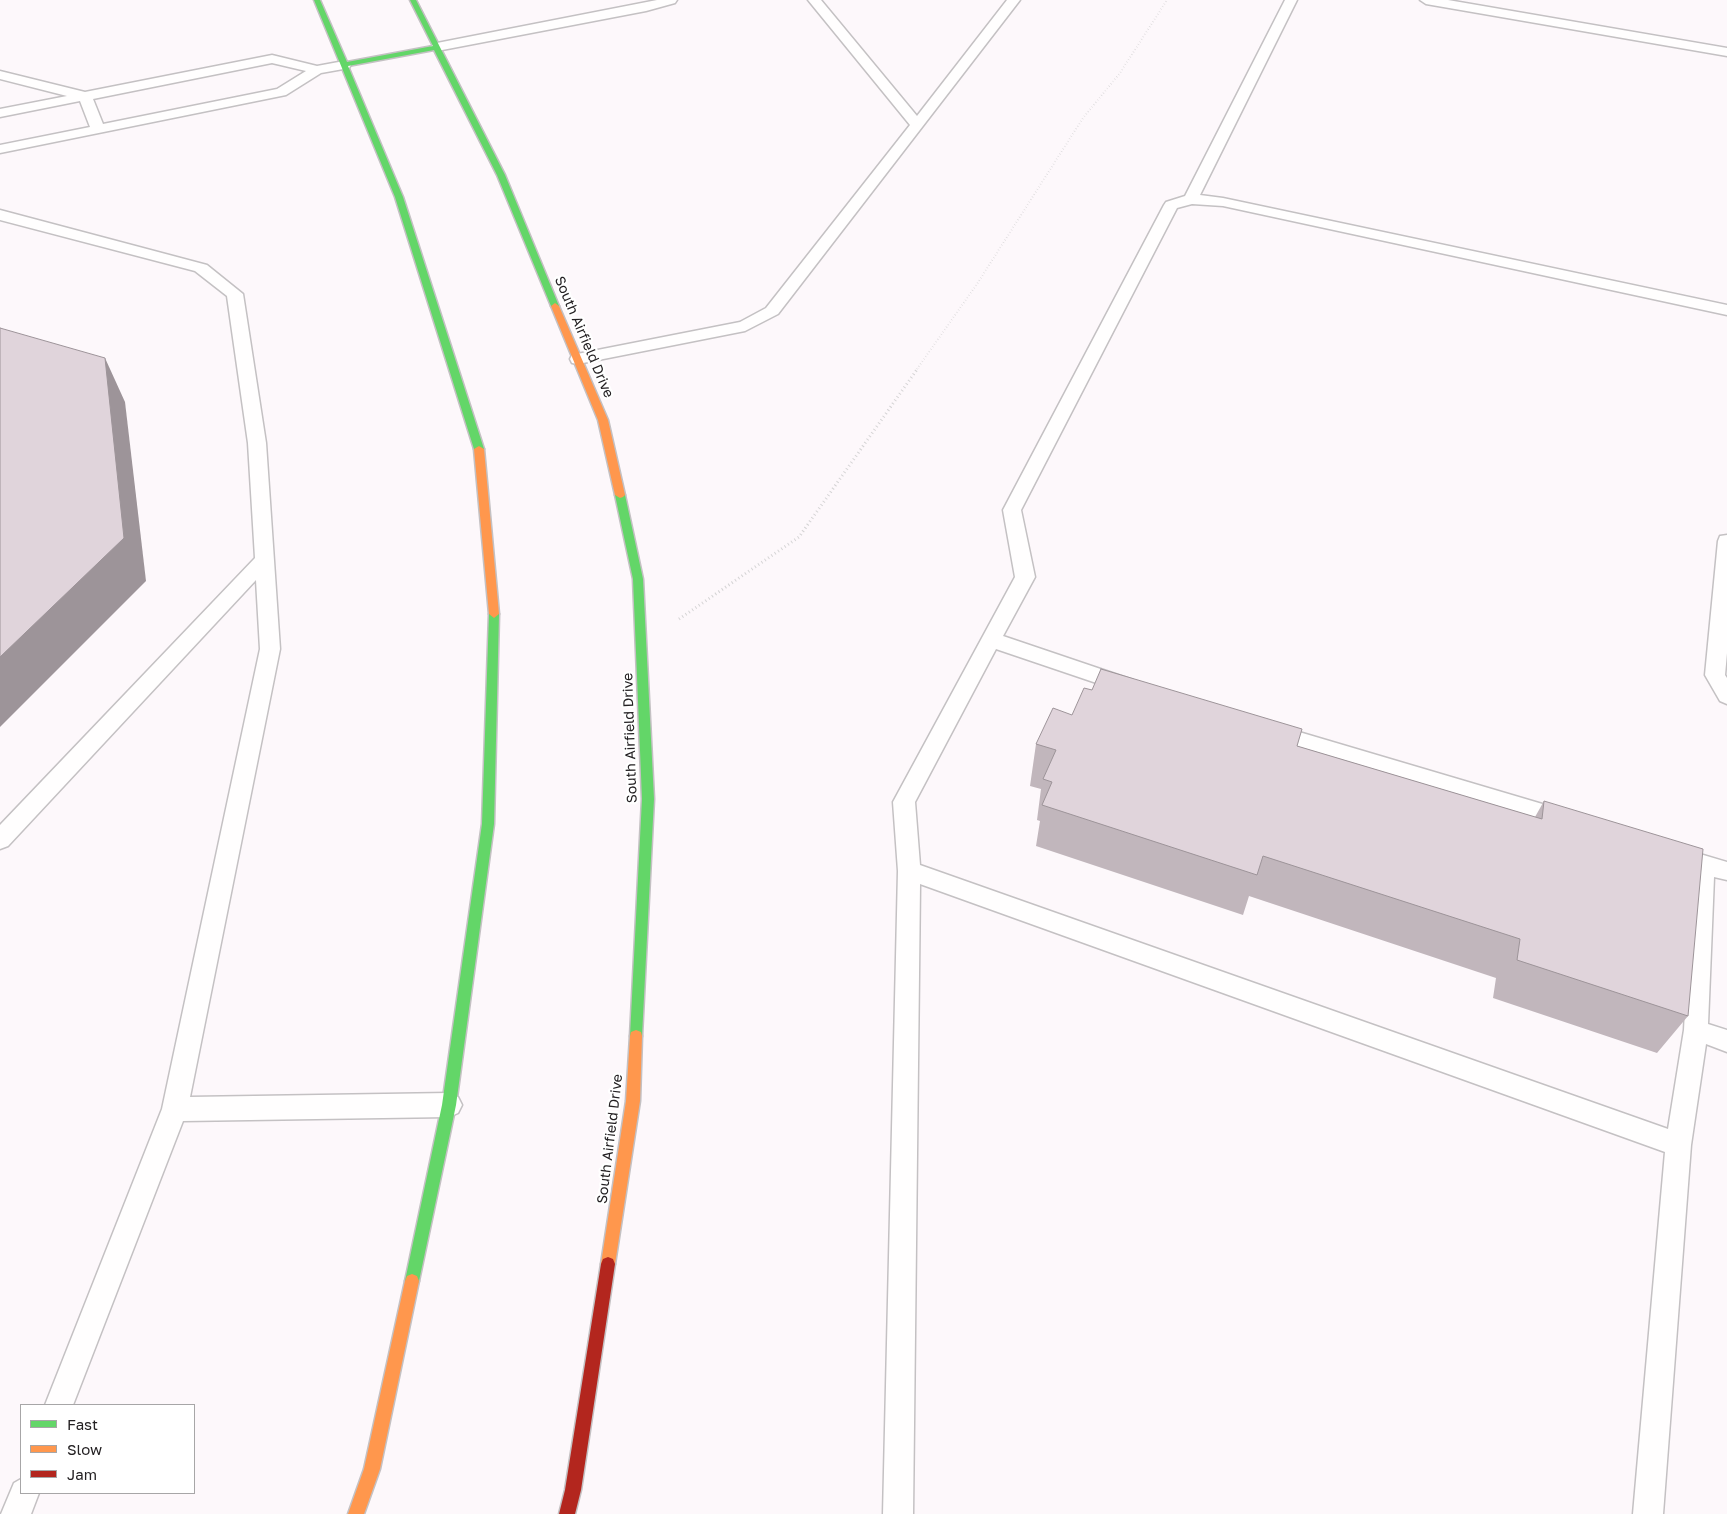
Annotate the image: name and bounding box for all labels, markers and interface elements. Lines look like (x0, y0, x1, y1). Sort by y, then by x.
street label: South Airfield Drive (551, 274, 617, 400)
street label: South Airfield Drive (619, 672, 641, 804)
street label: South Airfield Drive (594, 1073, 626, 1205)
legend (20, 1404, 195, 1494)
text: Fast (67, 1415, 98, 1433)
text: Slow (67, 1440, 102, 1458)
text: Jam (67, 1465, 97, 1483)

